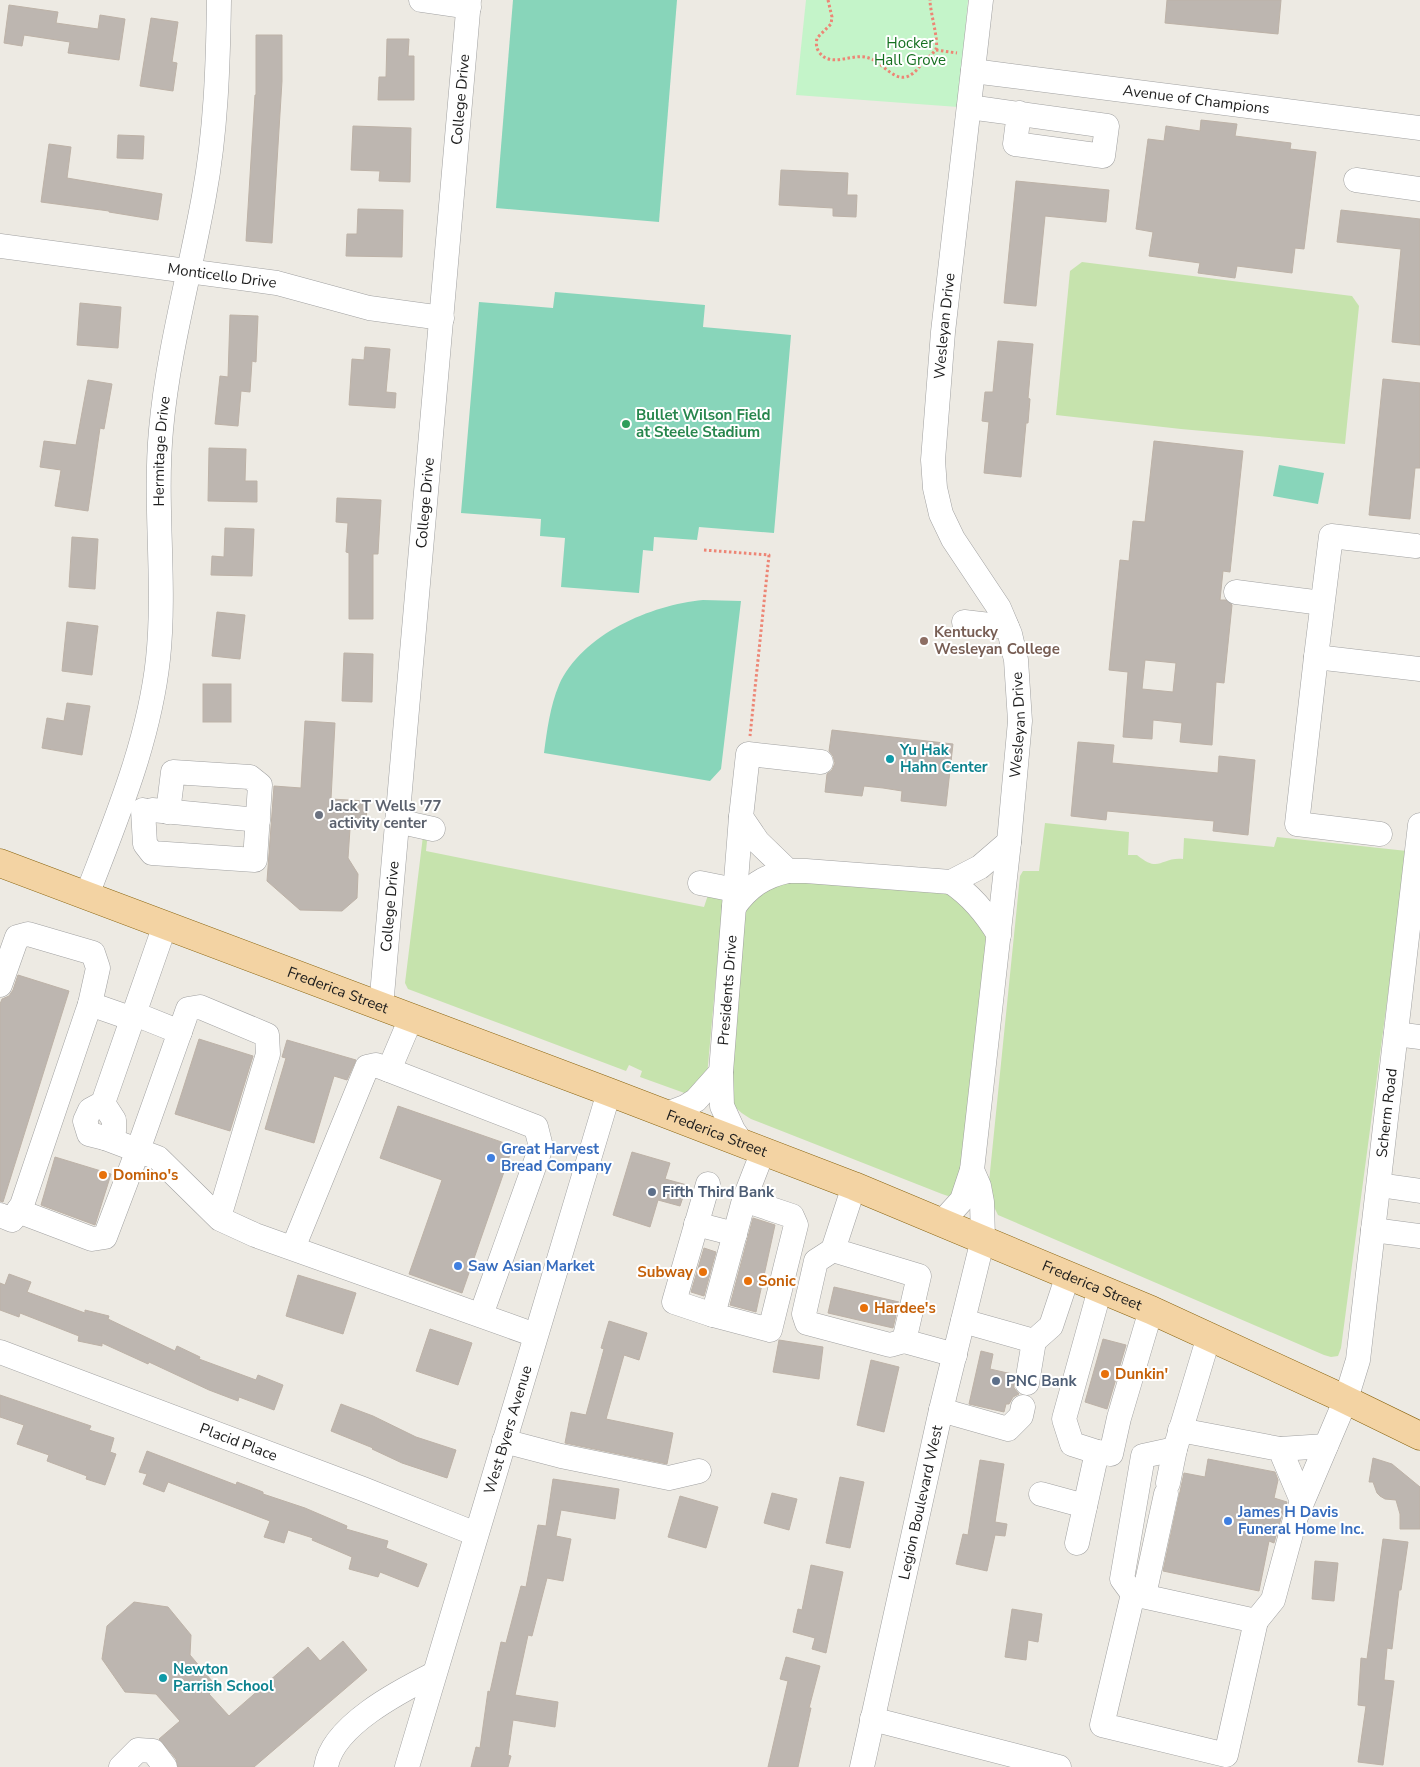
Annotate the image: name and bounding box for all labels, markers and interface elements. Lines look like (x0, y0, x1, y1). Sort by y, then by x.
park label: Hocker Hall Grove (874, 33, 946, 70)
street label: College Drive (446, 53, 474, 146)
street label: Avenue of Champions (1122, 80, 1271, 119)
street label: Monticello Drive (166, 258, 278, 293)
street label: Wesleyan Drive (929, 272, 960, 380)
street label: Hermitage Drive (149, 395, 175, 507)
place label: Bullet Wilson Field at Steele Stadium (636, 405, 771, 442)
marker: Bullet Wilson Field at Steele Stadium (620, 418, 632, 430)
street label: College Drive (411, 457, 439, 549)
place label: Kentucky Wesleyan College (934, 622, 1060, 659)
marker: Kentucky Wesleyan College (918, 635, 930, 647)
street label: Wesleyan Drive (1005, 671, 1030, 779)
place label: Yu Hak Hahn Center (899, 740, 988, 777)
marker: Yu Hak Hahn Center (884, 753, 896, 765)
place label: Jack T Wells '77 activity center (328, 796, 441, 833)
marker: Jack T Wells '77 activity center (313, 809, 325, 821)
street label: College Drive (376, 860, 404, 953)
street label: Presidents Drive (713, 934, 742, 1046)
street label: Frederica Street (284, 962, 392, 1018)
street label: Scherm Road (1372, 1067, 1402, 1159)
street label: Frederica Street (663, 1105, 771, 1162)
place label: Great Harvest Bread Company (501, 1139, 612, 1176)
marker: Great Harvest Bread Company (485, 1152, 497, 1164)
place label: Domino's (113, 1165, 178, 1185)
marker: Domino's (97, 1169, 109, 1181)
place label: Fifth Third Bank (662, 1182, 775, 1202)
marker: Fifth Third Bank (646, 1186, 658, 1198)
place label: Saw Asian Market (468, 1256, 595, 1276)
street label: Frederica Street (1039, 1256, 1146, 1315)
marker: Saw Asian Market (452, 1260, 464, 1272)
place label: Subway (637, 1262, 693, 1282)
marker: Subway (697, 1266, 709, 1278)
place label: Sonic (758, 1271, 796, 1291)
marker: Sonic (742, 1275, 754, 1287)
place label: Hardee's (874, 1298, 936, 1318)
marker: Hardee's (858, 1302, 870, 1314)
street label: West Byers Avenue (479, 1363, 537, 1496)
place label: Dunkin' (1115, 1364, 1168, 1384)
marker: Dunkin' (1099, 1368, 1111, 1380)
place label: PNC Bank (1006, 1371, 1078, 1391)
marker: PNC Bank (990, 1375, 1002, 1387)
street label: Placid Place (197, 1418, 280, 1466)
street label: Legion Boulevard West (894, 1423, 948, 1582)
place label: James H Davis Funeral Home Inc. (1237, 1502, 1364, 1539)
marker: James H Davis Funeral Home Inc. (1222, 1515, 1234, 1527)
place label: Newton Parrish School (173, 1659, 274, 1696)
marker: Newton Parrish School (157, 1672, 169, 1684)

